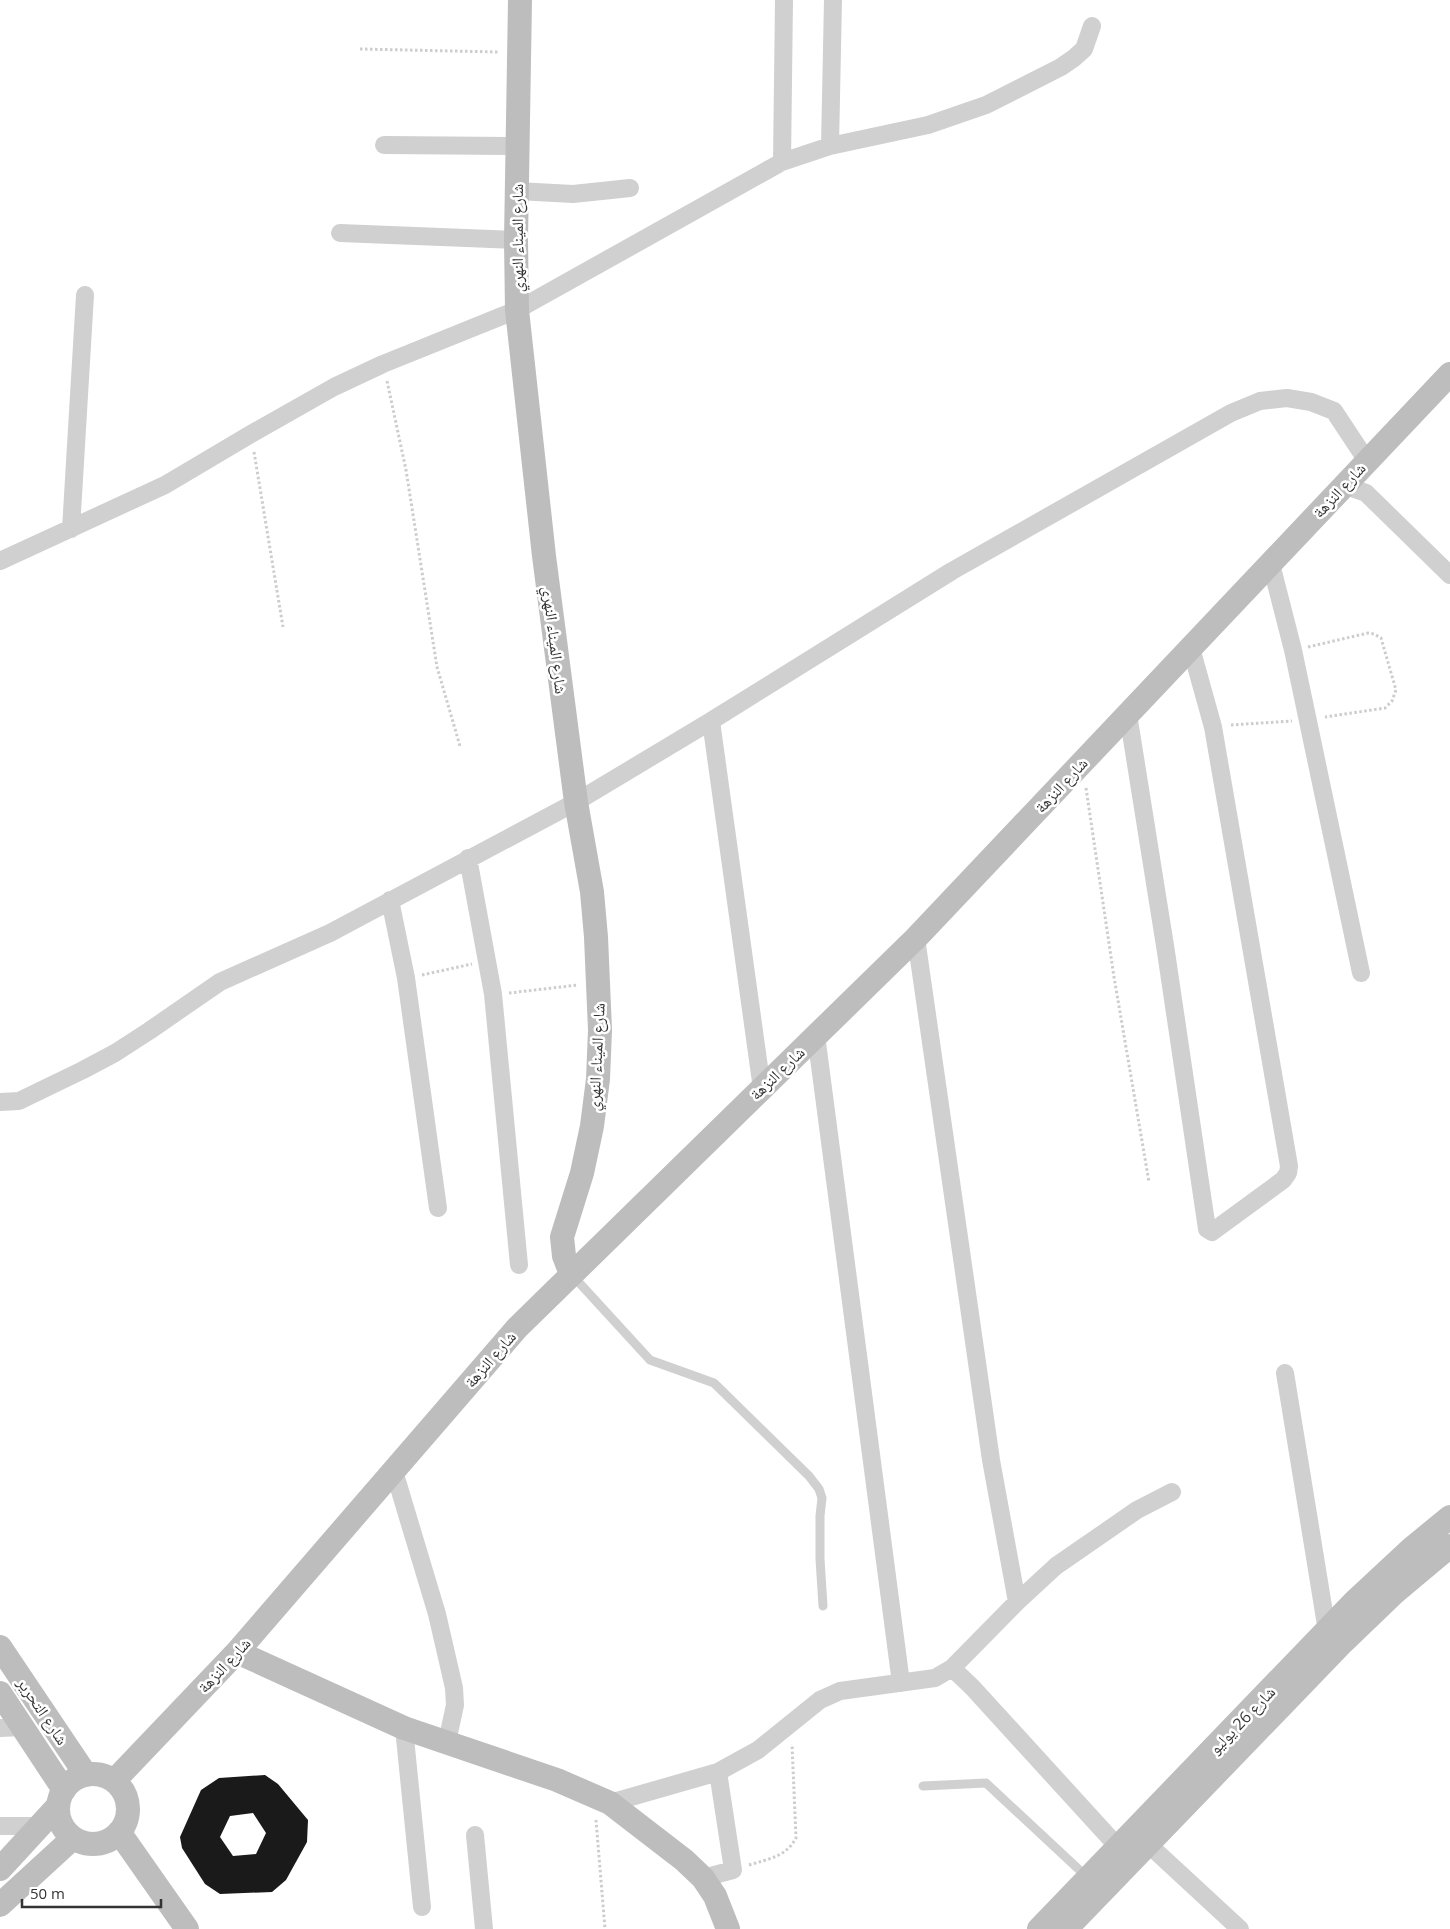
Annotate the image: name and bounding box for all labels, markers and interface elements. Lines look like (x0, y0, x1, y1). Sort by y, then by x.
street label: شارع الميناء النهري (506, 184, 530, 292)
street label: شارع النزهة (1308, 458, 1370, 522)
street label: شارع الميناء النهري (535, 585, 573, 695)
street label: شارع النزهة (1030, 753, 1092, 817)
street label: شارع الميناء النهري (582, 1002, 612, 1112)
street label: شارع النزهة (745, 1041, 809, 1105)
street label: شارع النزهة (459, 1326, 521, 1392)
street label: شارع النزهة (193, 1633, 255, 1697)
street label: شارع التحرير (12, 1672, 74, 1749)
street label: شارع 26 يوليو (1204, 1681, 1280, 1759)
scale bar (22, 1876, 161, 1908)
text: 50 m (30, 1883, 65, 1903)

